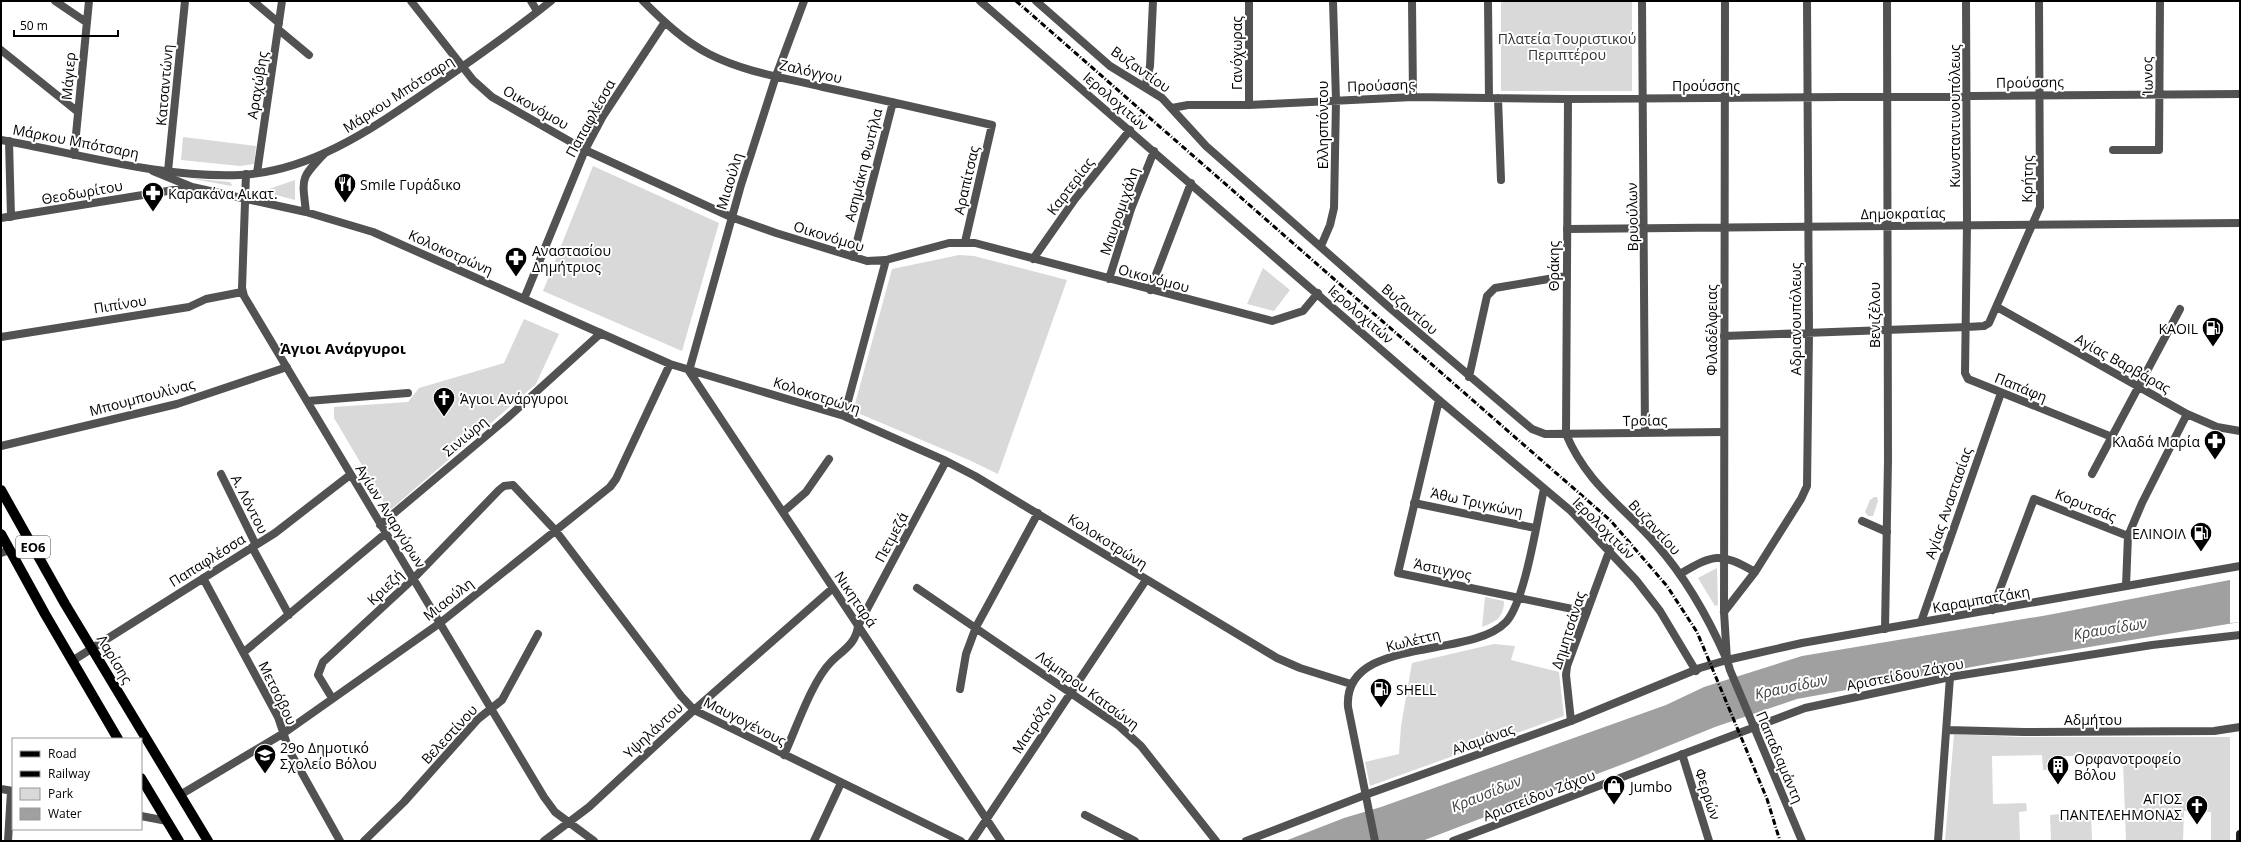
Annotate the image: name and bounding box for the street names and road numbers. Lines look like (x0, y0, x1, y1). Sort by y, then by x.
street label: Γανόχωρας (1227, 16, 1246, 90)
street label: Βυζαντίου (1107, 41, 1175, 97)
street label: Κατσαντώνη (151, 43, 177, 127)
street label: Κωνσταντινουπόλεως (1945, 44, 1964, 188)
street label: Αραχώβης (242, 50, 272, 120)
street label: Μάγιερ (56, 51, 80, 101)
street label: Μάρκου Μπότσαρη (339, 51, 457, 137)
street label: Ζαλόγγου (778, 55, 844, 87)
street label: Ίωνος (2137, 56, 2157, 96)
street label: Ιερολοχιτών (1079, 67, 1153, 135)
street label: Προύσσης (1996, 72, 2064, 92)
street label: Προύσσης (1347, 74, 1416, 96)
street label: Παπαφλέσσα (561, 75, 619, 160)
street label: Προύσσης (1672, 76, 1740, 95)
street label: Οικονόμου (500, 81, 572, 133)
street label: Ελλησπόντου (1313, 81, 1332, 169)
street label: Ασημάκη Φωτήλα (840, 106, 886, 224)
street label: Μάρκου Μπότσαρη (11, 119, 141, 163)
street label: Αραπίτσας (949, 143, 983, 216)
street label: Μιαούλη (711, 150, 747, 212)
street label: Καρτερίας (1042, 153, 1098, 219)
street label: Κρήτης (2017, 155, 2037, 203)
street label: Μαυρομιχάλη (1095, 164, 1143, 258)
street label: Θεοδωρίτου (40, 176, 124, 208)
street label: Βρυούλων (1622, 182, 1642, 252)
street label: Δημοκρατίας (1860, 203, 1946, 223)
street label: Οικονόμου (791, 216, 867, 256)
street label: Κολοκοτρώνη (406, 225, 496, 279)
street label: Θράκης (1544, 240, 1563, 291)
street label: Οικονόμου (1116, 259, 1192, 297)
street label: Αδριανουπόλεως (1786, 262, 1805, 375)
street label: Βυζαντίου (1378, 279, 1442, 339)
street label: Ιερολοχιτών (1324, 280, 1398, 348)
street label: Βενιζέλου (1865, 282, 1884, 348)
street label: Φιλαδέλφειας (1702, 284, 1721, 376)
street label: Πιπίνου (92, 290, 148, 318)
street label: Αγίας Βαρβάρας (2072, 329, 2175, 397)
street label: Παπάφη (1992, 368, 2050, 406)
street label: Κολοκοτρώνη (771, 372, 863, 418)
street label: Μπουμπουλίνας (87, 374, 197, 420)
street label: Τροίας (1623, 410, 1668, 430)
street label: Σινιώρη (439, 412, 491, 460)
street label: Αγίας Αναστασίας (1920, 444, 1976, 561)
street label: Αγίων Αναργύρων (351, 461, 431, 571)
street label: Α. Λόντου (227, 471, 273, 537)
street label: Άθω Τριγκώνη (1429, 483, 1525, 521)
street label: Κορυτσάς (2053, 484, 2120, 526)
street label: Ιερολοχιτών (1569, 493, 1639, 563)
street label: Βυζαντίου (1625, 495, 1685, 559)
street label: Πετμεζά (870, 508, 912, 565)
street label: Κολοκοτρώνη (1064, 509, 1152, 573)
street label: Παπαφλέσσα (165, 529, 249, 591)
road number: ΕΟ6 (16, 536, 50, 558)
street label: Άστιγγος (1413, 554, 1474, 584)
street label: Κριεζή (363, 565, 407, 609)
street label: Νικηταρά (830, 567, 882, 631)
street label: Μιαούλη (419, 573, 477, 625)
street label: Καραμπατζάκη (1931, 581, 2031, 617)
street label: Δημητσάνας (1547, 589, 1590, 671)
street label: Κωλέττη (1384, 624, 1442, 656)
street label: Λαρίσης (93, 631, 137, 687)
street label: Λάμπρου Κατσώνη (1033, 646, 1143, 734)
street label: Αριστείδου Ζάχου (1845, 653, 1965, 695)
street label: Μετσόβου (254, 658, 302, 728)
street label: Ματρόζου (1007, 689, 1061, 757)
street label: Μαυγογένους (700, 692, 790, 750)
street label: Υψηλάντου (619, 698, 687, 762)
street label: Βελεστίνου (417, 700, 481, 768)
street label: Παπαδιαμάντη (1752, 708, 1808, 806)
street label: Αδμήτου (2064, 710, 2122, 729)
street label: Αλαμάνας (1449, 719, 1517, 759)
street label: Αριστείδου Ζάχου (1480, 765, 1598, 825)
street label: Φερρών (1691, 766, 1725, 822)

